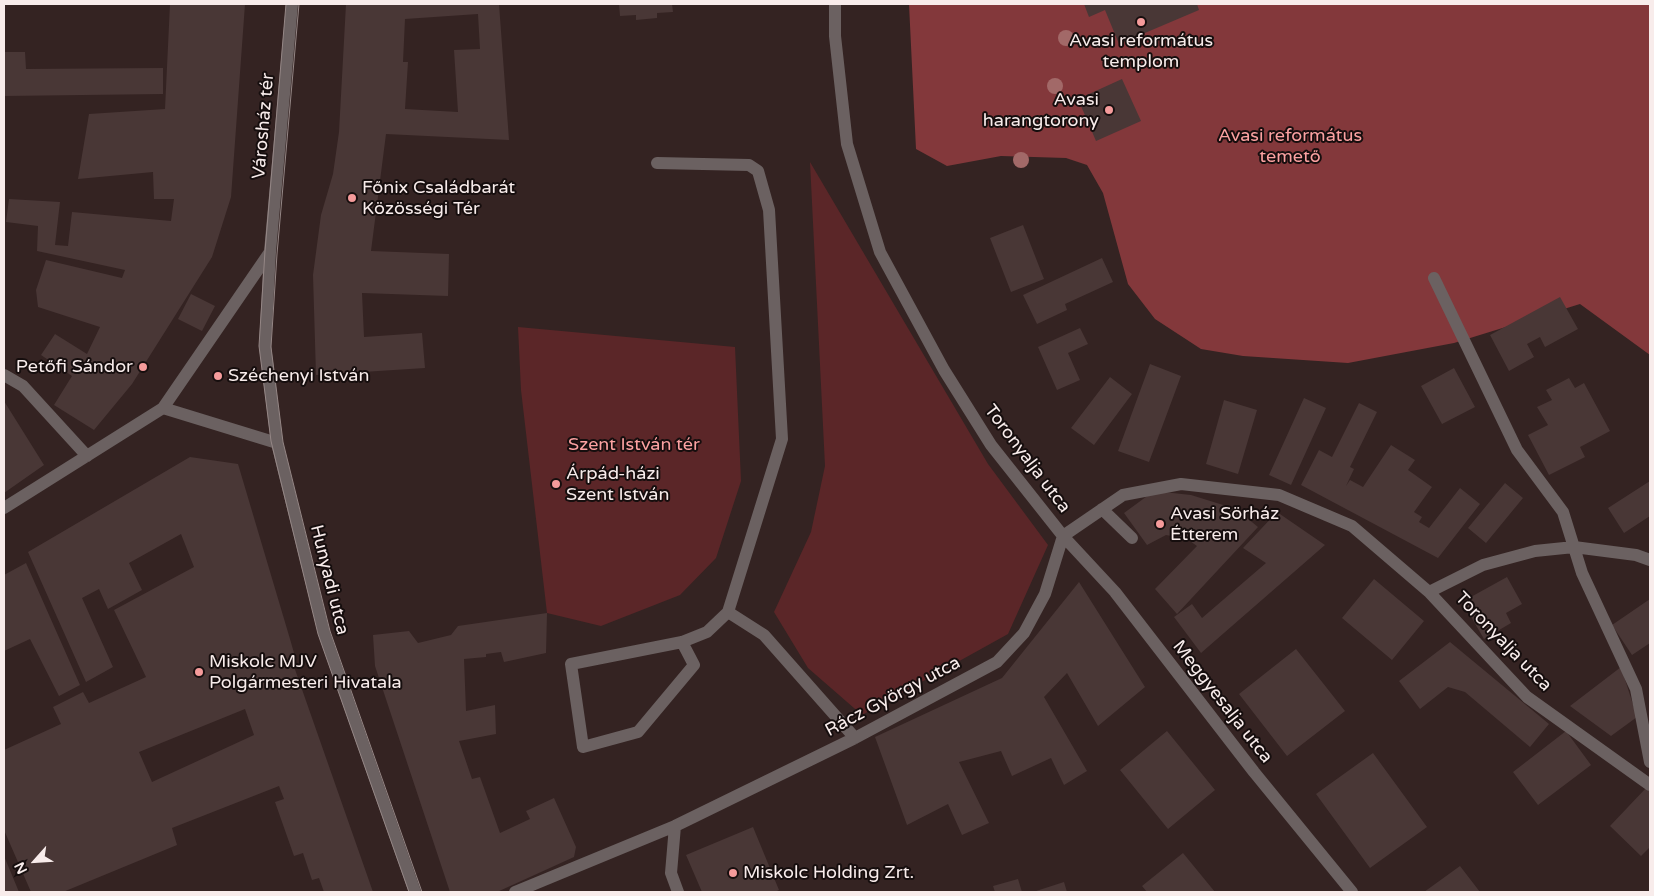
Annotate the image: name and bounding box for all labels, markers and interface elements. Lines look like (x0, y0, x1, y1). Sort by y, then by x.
marker: Avasi református templom (1135, 16, 1147, 28)
place label: Avasi református templom (1069, 30, 1213, 72)
street label: Városház tér (249, 72, 279, 180)
place label: Avasi harangtorony (983, 89, 1099, 132)
marker: Avasi harangtorony (1103, 104, 1115, 116)
park label: Avasi református temető (1218, 125, 1362, 168)
place label: Főnix Családbarát Közösségi Tér (362, 177, 515, 220)
marker: Főnix Családbarát Közösségi Tér (346, 192, 358, 204)
place label: Petőfi Sándor (16, 356, 133, 378)
marker: Petőfi Sándor (137, 361, 149, 373)
place label: Széchenyi István (228, 365, 369, 387)
marker: Széchenyi István (212, 370, 224, 382)
street label: Toronyalja utca (979, 401, 1075, 517)
park label: Szent István tér (568, 434, 700, 456)
place label: Árpád-házi Szent István (566, 463, 669, 506)
marker: Árpád-házi Szent István (550, 478, 562, 490)
place label: Avasi Sörház Étterem (1170, 503, 1279, 546)
marker: Avasi Sörház Étterem (1154, 518, 1166, 530)
street label: Hunyadi utca (305, 523, 353, 637)
street label: Toronyalja utca (1450, 588, 1556, 696)
street label: Meggyesalja utca (1167, 636, 1277, 768)
place label: Miskolc MJV Polgármesteri Hivatala (209, 651, 402, 694)
street label: Rácz György utca (822, 652, 964, 742)
marker: Miskolc MJV Polgármesteri Hivatala (193, 666, 205, 678)
north arrow (10, 836, 60, 886)
text: N (11, 859, 31, 877)
place label: Miskolc Holding Zrt. (743, 862, 914, 884)
marker: Miskolc Holding Zrt. (727, 867, 739, 879)

